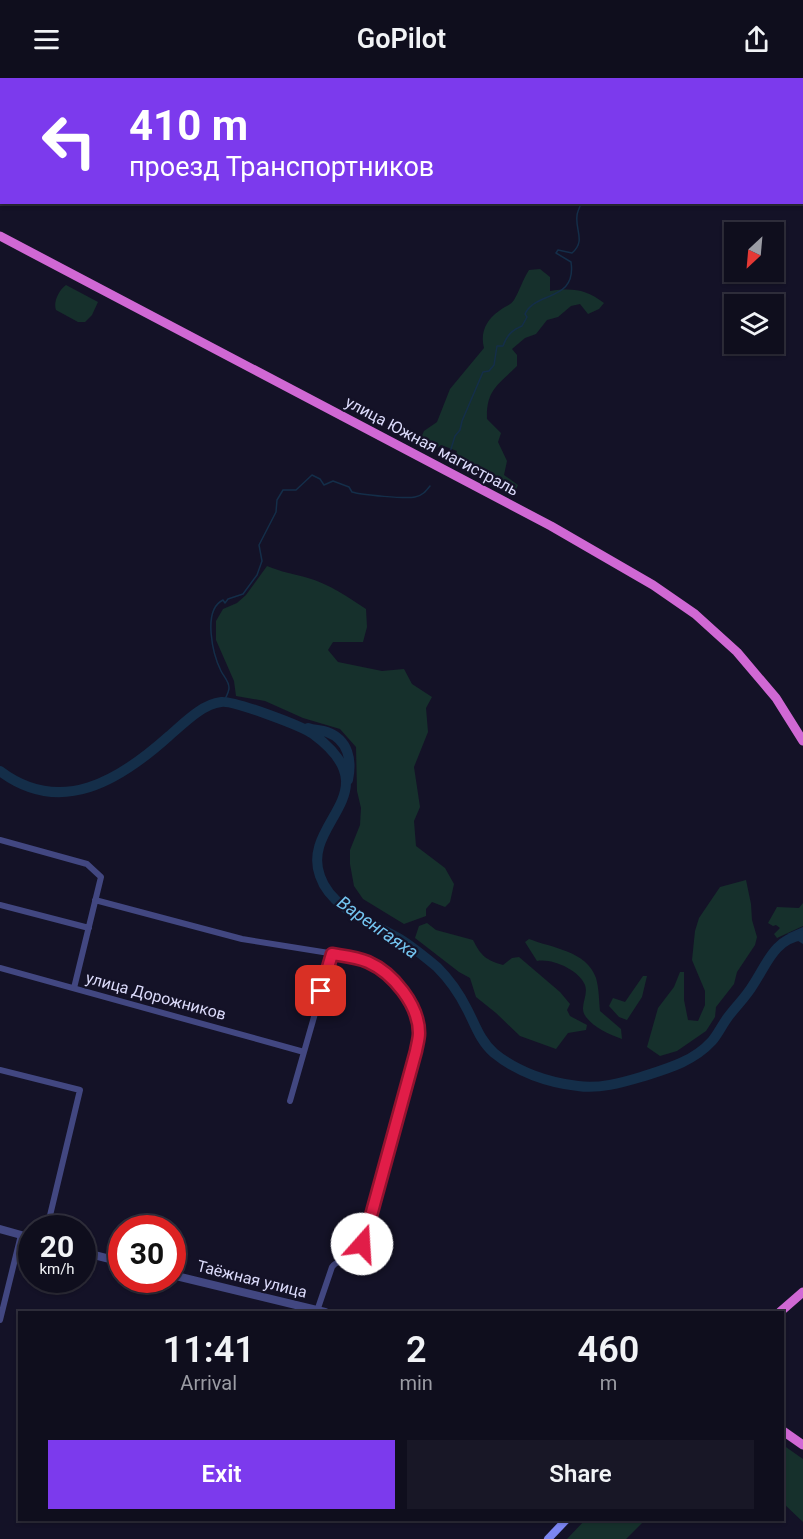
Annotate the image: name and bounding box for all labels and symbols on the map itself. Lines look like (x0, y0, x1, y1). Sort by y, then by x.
north arrow (724, 222, 784, 282)
street label: улица Южная магистраль (342, 392, 522, 500)
water label: Варенгаяха (333, 891, 423, 963)
pin (295, 965, 346, 1016)
street label: улица Дорожников (84, 968, 228, 1024)
position arrow (330, 1212, 394, 1276)
speed limit sign: 30 (108, 1215, 186, 1293)
street label: Таёжная улица (195, 1256, 309, 1302)

